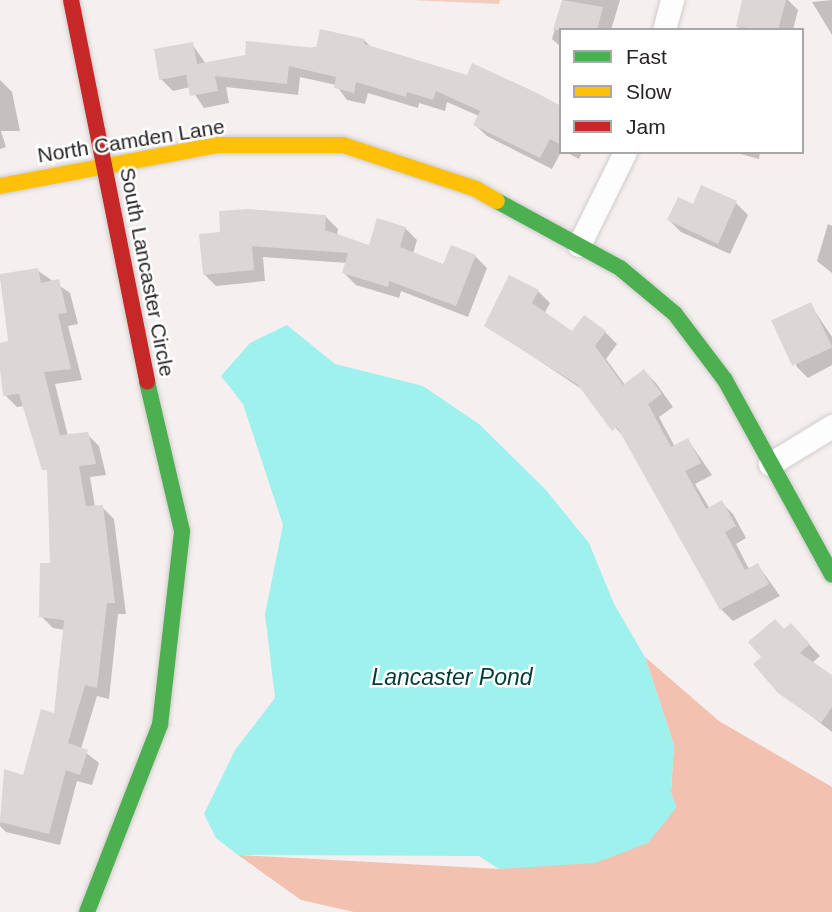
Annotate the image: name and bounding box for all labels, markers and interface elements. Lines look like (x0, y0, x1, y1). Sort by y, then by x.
legend (559, 28, 804, 154)
text: Fast (626, 45, 667, 68)
text: Slow (626, 80, 672, 103)
street label: North Camden Lane (36, 114, 226, 168)
text: Jam (626, 115, 666, 138)
street label: South Lancaster Circle (114, 165, 180, 379)
water label: Lancaster Pond (371, 663, 533, 691)

